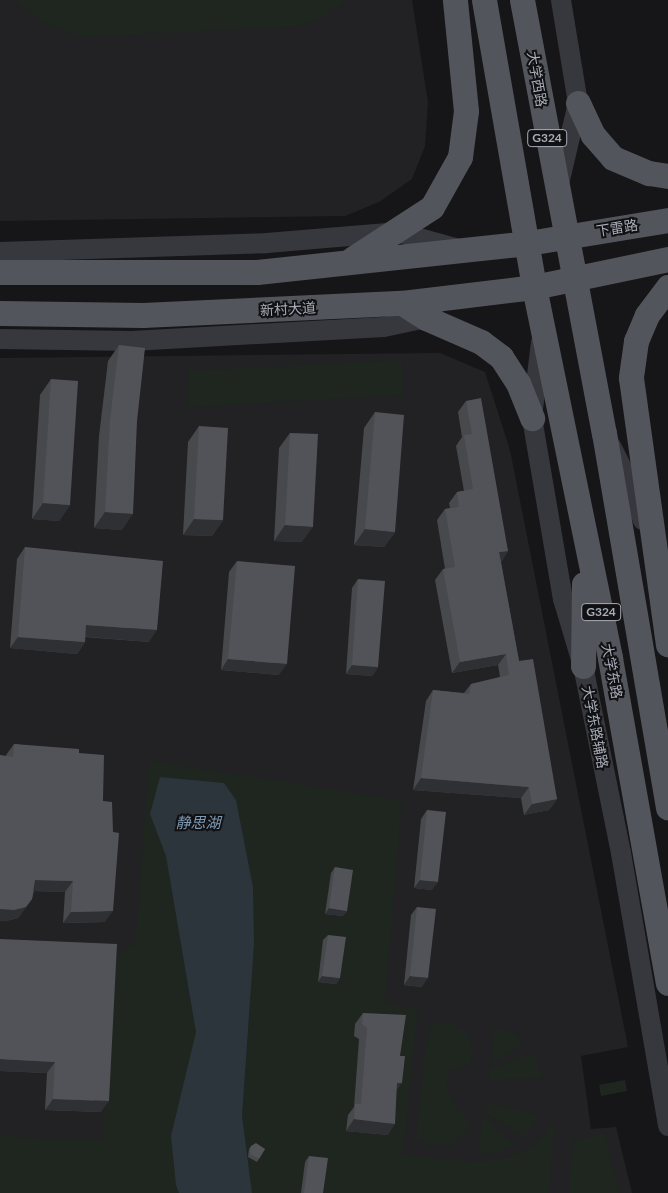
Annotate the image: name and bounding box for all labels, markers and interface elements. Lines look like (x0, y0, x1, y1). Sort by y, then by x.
street label: 大学西路 (524, 50, 550, 108)
road number: G324 (527, 128, 567, 148)
street label: 下雷路 (595, 216, 639, 240)
street label: 新村大道 (260, 299, 316, 319)
road number: G324 (581, 602, 621, 622)
street label: 大学东路 (598, 642, 626, 700)
street label: 大学东路辅路 (579, 684, 611, 770)
water label: 静思湖 (176, 814, 220, 832)

